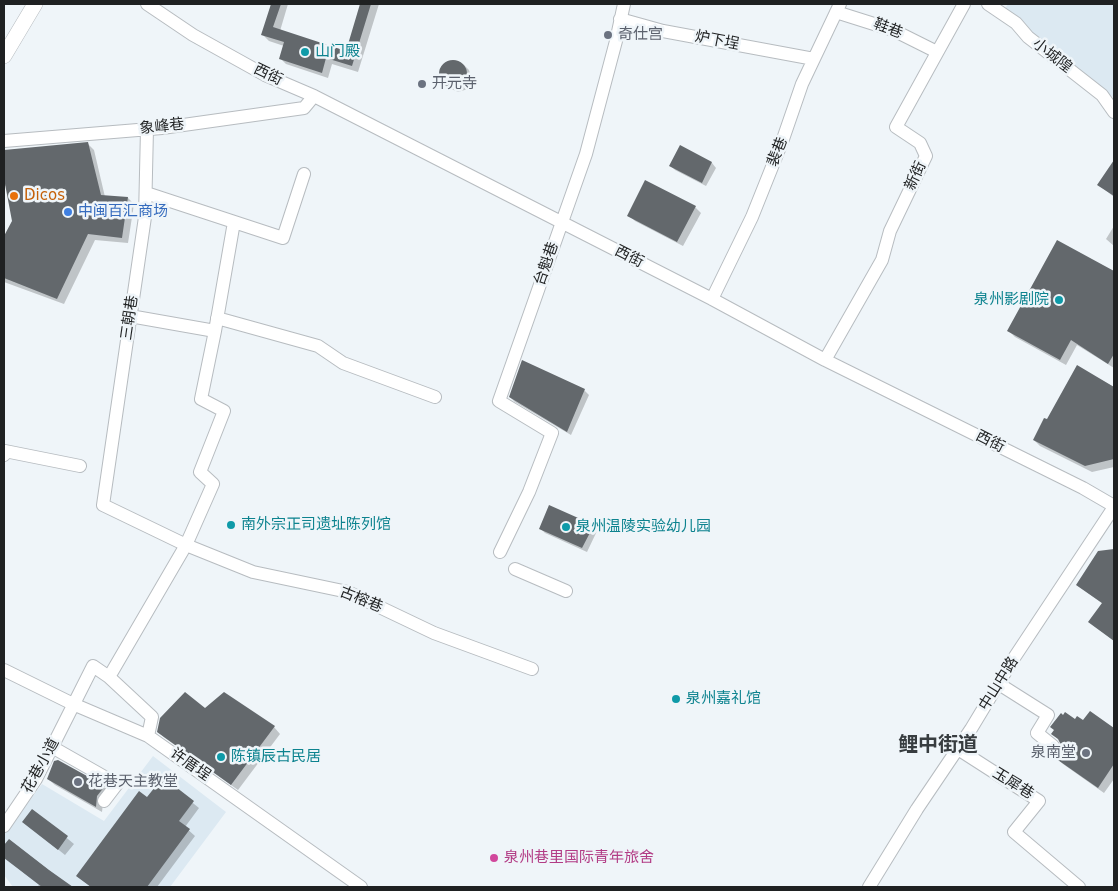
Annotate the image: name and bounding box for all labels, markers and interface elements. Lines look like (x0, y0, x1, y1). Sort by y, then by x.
street label: 鞋巷 (871, 15, 905, 43)
place label: 奇仕宫 (618, 26, 663, 44)
street label: 炉下埕 (693, 28, 741, 54)
marker: 奇仕宫 (602, 29, 614, 41)
street label: 小城隍 (1029, 35, 1075, 77)
place label: 山门殿 (315, 43, 360, 61)
marker: 山门殿 (299, 46, 311, 58)
street label: 西街 (251, 60, 285, 90)
place label: 开元寺 (432, 75, 477, 93)
marker: 开元寺 (416, 78, 428, 90)
street label: 象峰巷 (139, 116, 185, 138)
street label: 裴巷 (764, 135, 792, 169)
street label: 新街 (902, 159, 930, 193)
place label: Dicos (24, 187, 65, 205)
marker: Dicos (8, 190, 20, 202)
place label: 中闽百汇商场 (78, 203, 168, 221)
marker: 中闽百汇商场 (62, 206, 74, 218)
street label: 台魁巷 (531, 240, 563, 288)
street label: 西街 (612, 242, 646, 272)
place label: 泉州影剧院 (974, 291, 1049, 309)
street label: 三朝巷 (118, 294, 142, 342)
marker: 泉州影剧院 (1053, 294, 1065, 306)
street label: 西街 (973, 427, 1007, 457)
place label: 南外宗正司遗址陈列馆 (241, 516, 391, 534)
place label: 泉州温陵实验幼儿园 (576, 518, 711, 536)
marker: 南外宗正司遗址陈列馆 (225, 519, 237, 531)
marker: 泉州温陵实验幼儿园 (560, 521, 572, 533)
street label: 古榕巷 (337, 583, 385, 617)
street label: 中山中路 (975, 654, 1023, 714)
place label: 泉州嘉礼馆 (686, 690, 761, 708)
marker: 泉州嘉礼馆 (670, 693, 682, 705)
district label: 鲤中街道 (898, 734, 978, 758)
street label: 花巷小道 (19, 735, 63, 797)
place label: 泉南堂 (1031, 744, 1076, 762)
street label: 许厝埕 (166, 745, 214, 785)
marker: 泉南堂 (1080, 747, 1092, 759)
place label: 陈镇辰古民居 (231, 748, 321, 766)
marker: 陈镇辰古民居 (215, 751, 227, 763)
street label: 玉犀巷 (989, 764, 1037, 804)
place label: 花巷天主教堂 (88, 773, 178, 791)
marker: 花巷天主教堂 (72, 776, 84, 788)
place label: 泉州巷里国际青年旅舍 (504, 849, 654, 867)
marker: 泉州巷里国际青年旅舍 (488, 852, 500, 864)

